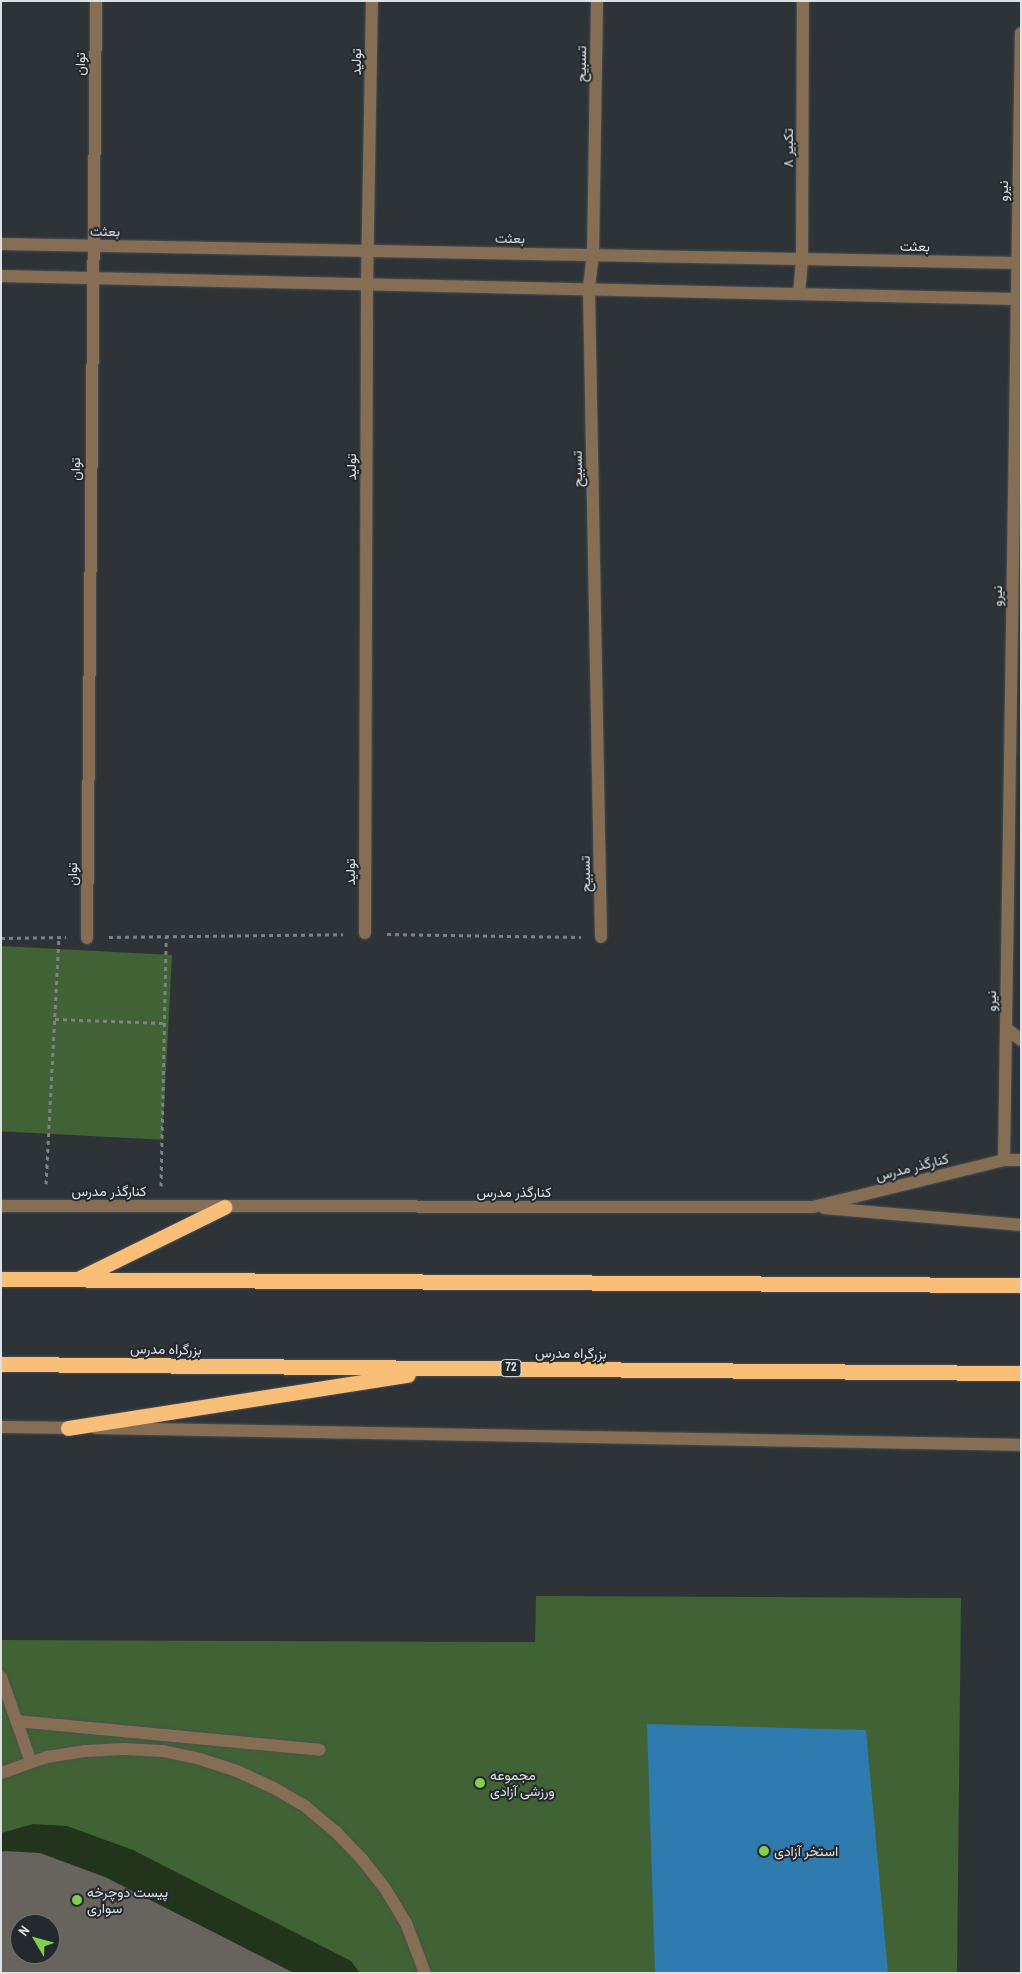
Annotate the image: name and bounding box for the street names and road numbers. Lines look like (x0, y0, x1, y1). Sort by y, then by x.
street label: تسبیح (572, 46, 590, 82)
street label: تولید (347, 48, 365, 76)
street label: توان (71, 52, 89, 76)
street label: تکبیر ۸ (780, 128, 796, 168)
street label: نیرو (994, 180, 1012, 202)
street label: بعثت (90, 222, 120, 240)
street label: بعثت (495, 229, 525, 247)
street label: بعثت (900, 237, 930, 255)
street label: تسبیح (568, 451, 586, 487)
street label: تولید (343, 453, 359, 481)
street label: توان (67, 457, 83, 481)
street label: نیرو (988, 585, 1006, 607)
street label: تسبیح (576, 856, 594, 892)
street label: تولید (342, 858, 358, 886)
street label: توان (64, 862, 80, 886)
street label: نیرو (982, 990, 1000, 1012)
street label: کنارگذر مدرس (874, 1150, 950, 1184)
street label: کنارگذر مدرس (72, 1183, 146, 1199)
street label: کنارگذر مدرس (477, 1184, 551, 1200)
street label: بزرگراه مدرس (130, 1340, 202, 1358)
street label: بزرگراه مدرس (535, 1344, 607, 1362)
road number: 72 (500, 1359, 522, 1378)

